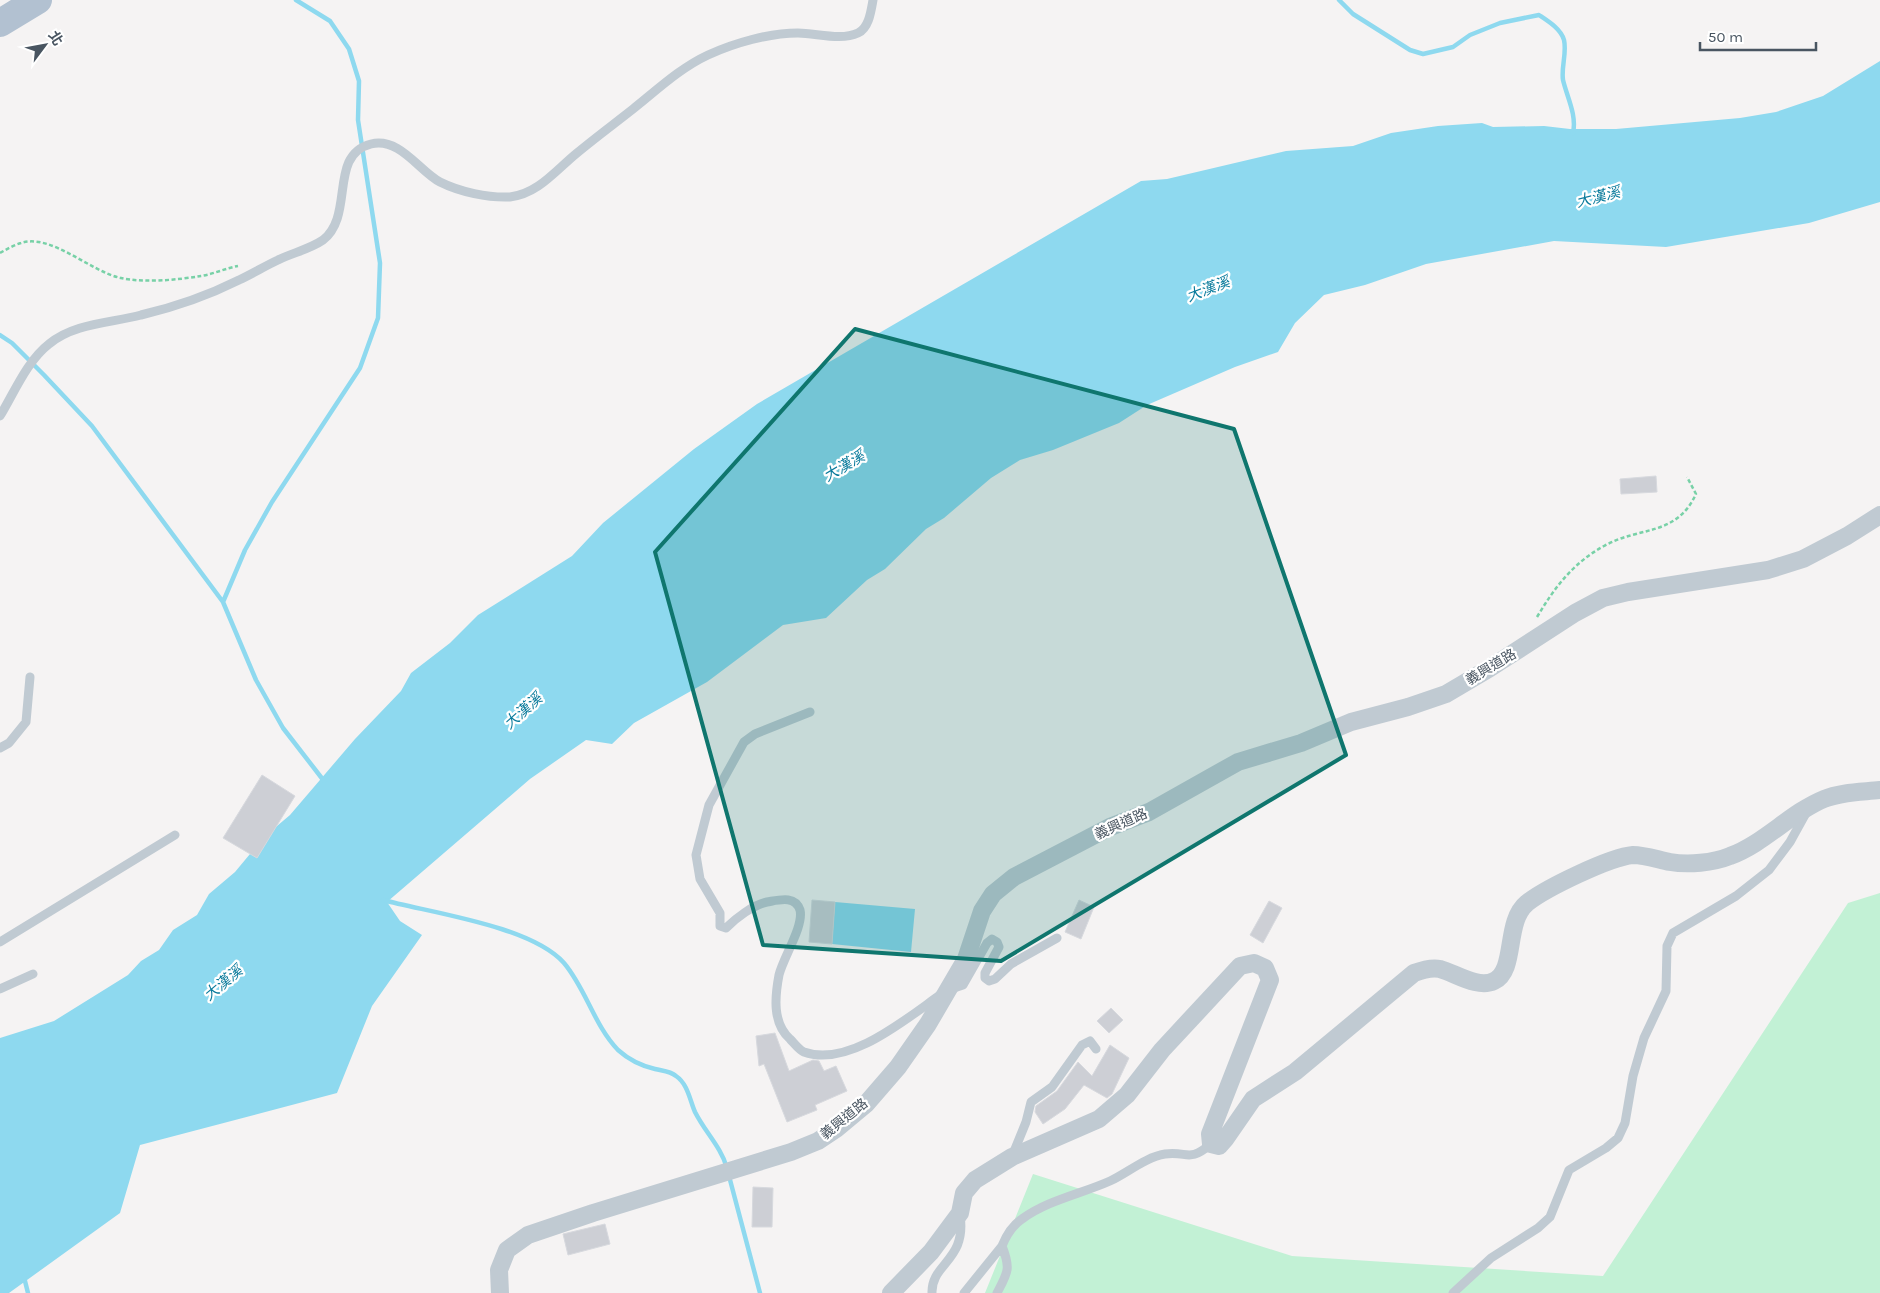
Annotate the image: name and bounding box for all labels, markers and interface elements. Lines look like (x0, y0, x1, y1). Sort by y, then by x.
north arrow (20, 20, 70, 70)
scale bar (1700, 20, 1816, 52)
text: 北 (45, 28, 67, 49)
text: 50 m (1708, 28, 1743, 46)
water label: 大漢溪 (1574, 182, 1624, 211)
water label: 大漢溪 (1184, 272, 1234, 305)
water label: 大漢溪 (820, 446, 870, 485)
street label: 義興道路 (1463, 645, 1519, 689)
water label: 大漢溪 (500, 688, 547, 733)
street label: 義興道路 (1092, 805, 1150, 843)
water label: 大漢溪 (200, 960, 248, 1004)
street label: 義興道路 (817, 1095, 871, 1143)

